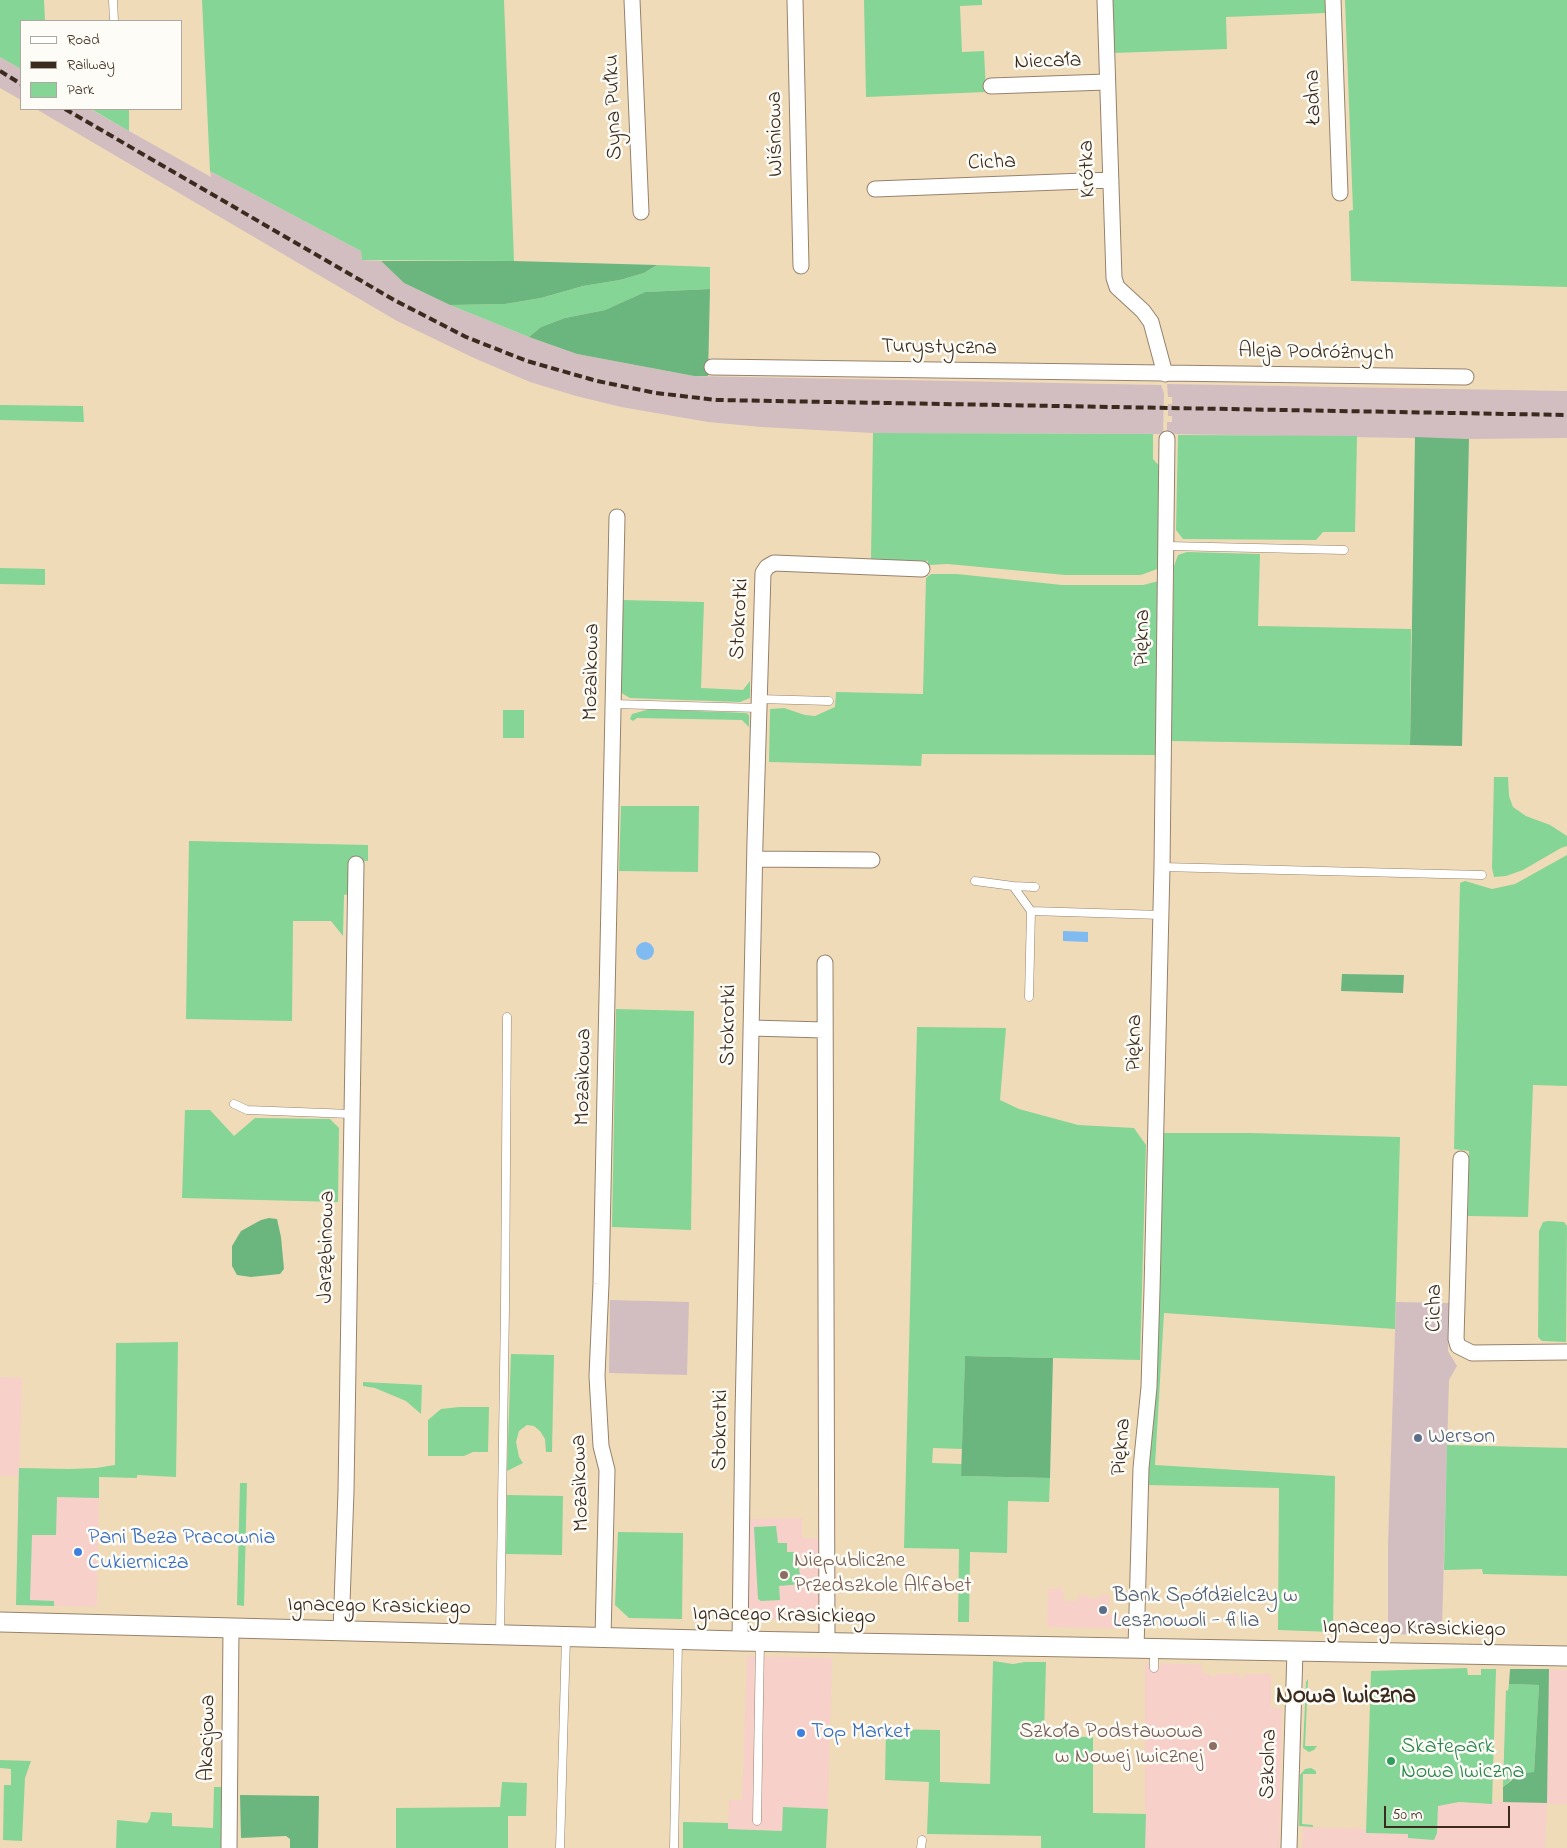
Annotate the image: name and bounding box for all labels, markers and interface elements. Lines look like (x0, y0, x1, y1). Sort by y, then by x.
legend (20, 20, 182, 110)
text: Road (67, 29, 100, 51)
street label: Niecała (1014, 49, 1082, 77)
text: Railway (67, 54, 115, 76)
street label: Syna Pułku (600, 54, 630, 160)
street label: Ładna (1301, 69, 1329, 125)
text: Park (67, 79, 94, 101)
street label: Wiśniowa (763, 91, 791, 177)
street label: Krótka (1075, 140, 1103, 198)
street label: Cicha (967, 150, 1017, 178)
street label: Turystyczna (881, 335, 997, 363)
street label: Aleja Podróżnych (1238, 339, 1394, 369)
street label: Stokrotki (726, 578, 756, 660)
street label: Piękna (1130, 609, 1158, 667)
street label: Mozaikowa (579, 623, 607, 721)
street label: Stokrotki (716, 984, 744, 1066)
street label: Piękna (1122, 1014, 1150, 1072)
street label: Mozaikowa (571, 1028, 599, 1126)
street label: Jarzębinowa (314, 1190, 342, 1304)
street label: Cicha (1422, 1284, 1450, 1332)
street label: Stokrotki (708, 1389, 736, 1471)
street label: Piękna (1107, 1417, 1139, 1477)
place label: Werson (1428, 1425, 1495, 1451)
marker: Werson (1412, 1432, 1424, 1444)
street label: Mozaikowa (567, 1434, 597, 1532)
place label: Pani Beza Pracownia Cukiernicza (88, 1526, 275, 1578)
marker: Pani Beza Pracownia Cukiernicza (72, 1546, 84, 1558)
place label: Niepubliczne Przedszkole Alfabet (794, 1549, 972, 1600)
marker: Niepubliczne Przedszkole Alfabet (778, 1569, 790, 1581)
place label: Bank Spółdzielczy w Lesznowoli - filia (1113, 1584, 1298, 1635)
street label: Ignacego Krasickiego (287, 1593, 471, 1623)
street label: Ignacego Krasickiego (692, 1602, 876, 1632)
marker: Bank Spółdzielczy w Lesznowoli - filia (1097, 1604, 1109, 1616)
street label: Ignacego Krasickiego (1322, 1615, 1506, 1645)
district label: Nowa Iwiczna (1276, 1683, 1416, 1713)
street label: Akacjowa (195, 1694, 223, 1782)
place label: Top Market (811, 1720, 911, 1746)
place label: Szkoła Podstawowa w Nowej Iwicznej (1019, 1720, 1203, 1772)
marker: Top Market (795, 1727, 807, 1739)
street label: Szkolna (1256, 1728, 1284, 1800)
place label: Skatepark Nowa Iwiczna (1401, 1735, 1524, 1786)
marker: Szkoła Podstawowa w Nowej Iwicznej (1207, 1740, 1219, 1752)
marker: Skatepark Nowa Iwiczna (1385, 1755, 1397, 1767)
scale bar (1387, 1796, 1513, 1828)
text: 50 m (1392, 1804, 1422, 1826)

